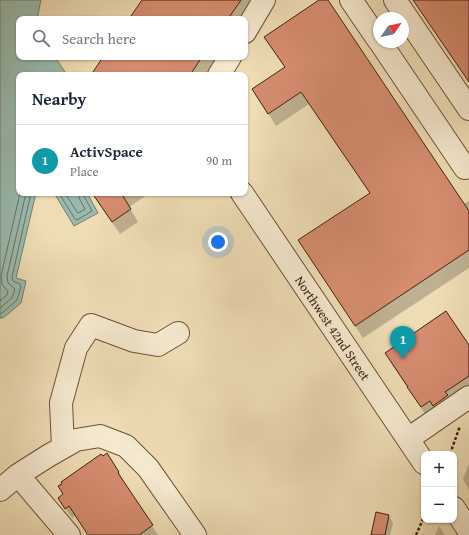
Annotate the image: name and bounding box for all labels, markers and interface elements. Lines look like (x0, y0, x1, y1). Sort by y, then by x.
north arrow (373, 12, 409, 48)
search box (16, 16, 248, 60)
icon: search (30, 27, 52, 49)
text: Search here (62, 28, 136, 49)
text: Nearby (32, 86, 86, 111)
text: ActivSpace (70, 141, 143, 162)
text: 1 (42, 151, 48, 170)
text: 90 m (206, 151, 232, 170)
text: Place (70, 162, 99, 181)
your location (208, 232, 228, 252)
street label: Northwest 42nd Street (290, 272, 375, 385)
pin: 1 (390, 326, 416, 359)
map controls (421, 451, 457, 523)
button: + (421, 451, 457, 487)
button: − (421, 487, 457, 523)

